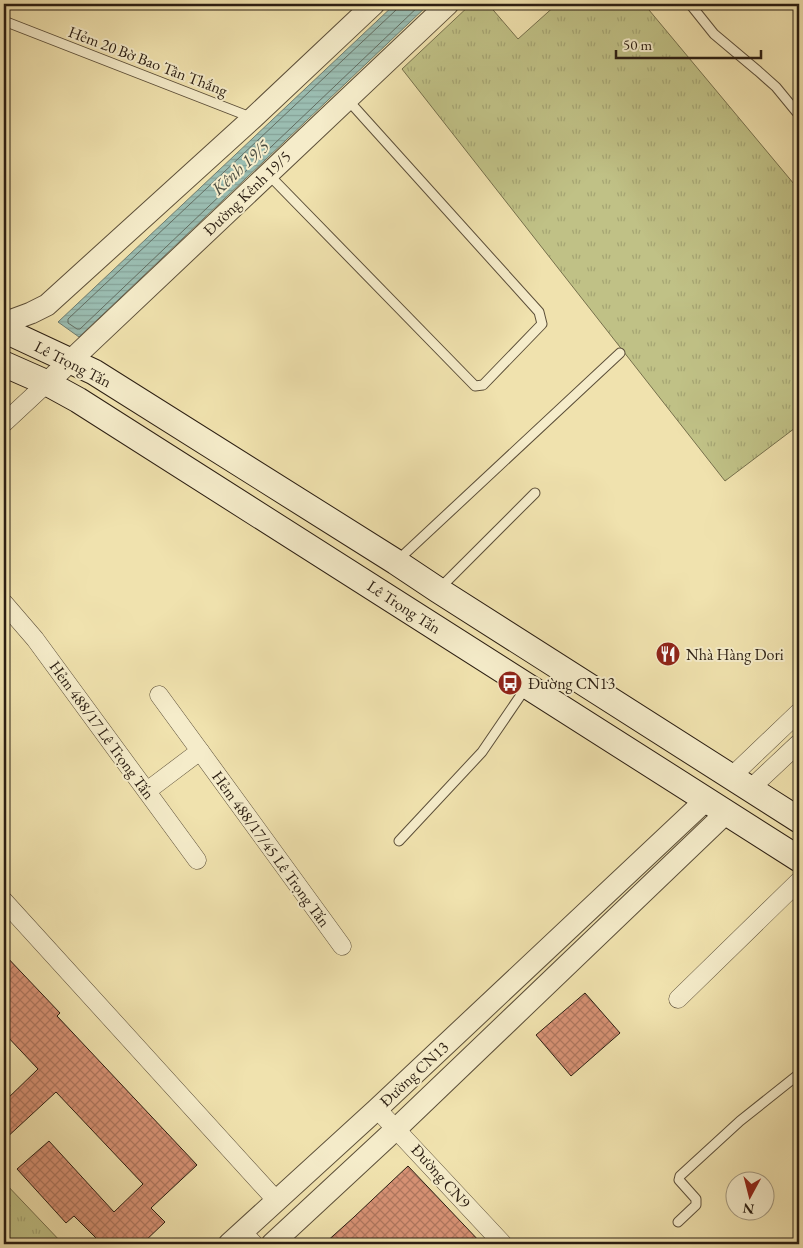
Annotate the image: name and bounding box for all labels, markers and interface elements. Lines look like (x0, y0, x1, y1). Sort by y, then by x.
street label: Hẻm 20 Bờ Bao Tân Thắng (65, 21, 232, 101)
scale bar (616, 28, 760, 60)
text: 50 m (623, 35, 652, 54)
water label: Kênh 19/5 (205, 133, 275, 200)
street label: Đường Kênh 19/5 (199, 146, 295, 240)
street label: Lê Trọng Tấn (31, 336, 116, 393)
street label: Lê Trọng Tấn (363, 575, 445, 639)
restaurant icon: Nhà Hàng Dori (655, 641, 681, 667)
place label: Nhà Hàng Dori (686, 644, 784, 665)
street label: Hẻm 488/17 Lê Trọng Tấn (45, 656, 160, 804)
bus stop icon: Đường CN13 (497, 670, 523, 696)
place label: Đường CN13 (528, 673, 615, 694)
street label: Hẻm 488/17/45 Lê Trọng Tấn (207, 767, 335, 932)
street label: Đường CN13 (375, 1036, 453, 1111)
street label: Đường CN9 (407, 1139, 476, 1213)
north arrow (726, 1170, 776, 1220)
text: N (741, 1199, 755, 1219)

